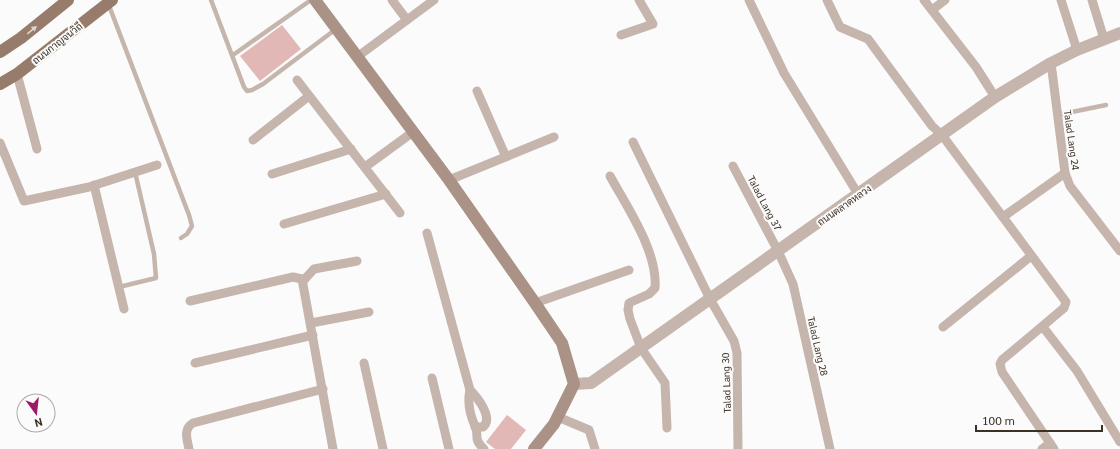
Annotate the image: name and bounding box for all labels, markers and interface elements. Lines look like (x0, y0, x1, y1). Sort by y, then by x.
street label: ถนนกาญจนวิถี (29, 19, 85, 67)
one-way arrow (26, 25, 37, 34)
street label: Talad Lang 24 (1062, 109, 1083, 171)
street label: Talad Lang 37 (745, 173, 785, 233)
street label: ถนนตลาดหลวง (814, 181, 873, 228)
street label: Talad Lang 28 (805, 315, 832, 377)
street label: Talad Lang 30 (718, 352, 733, 414)
north arrow (16, 393, 56, 433)
scale bar (976, 407, 1102, 433)
text: 100 m (982, 412, 1015, 428)
text: N (33, 415, 44, 431)

